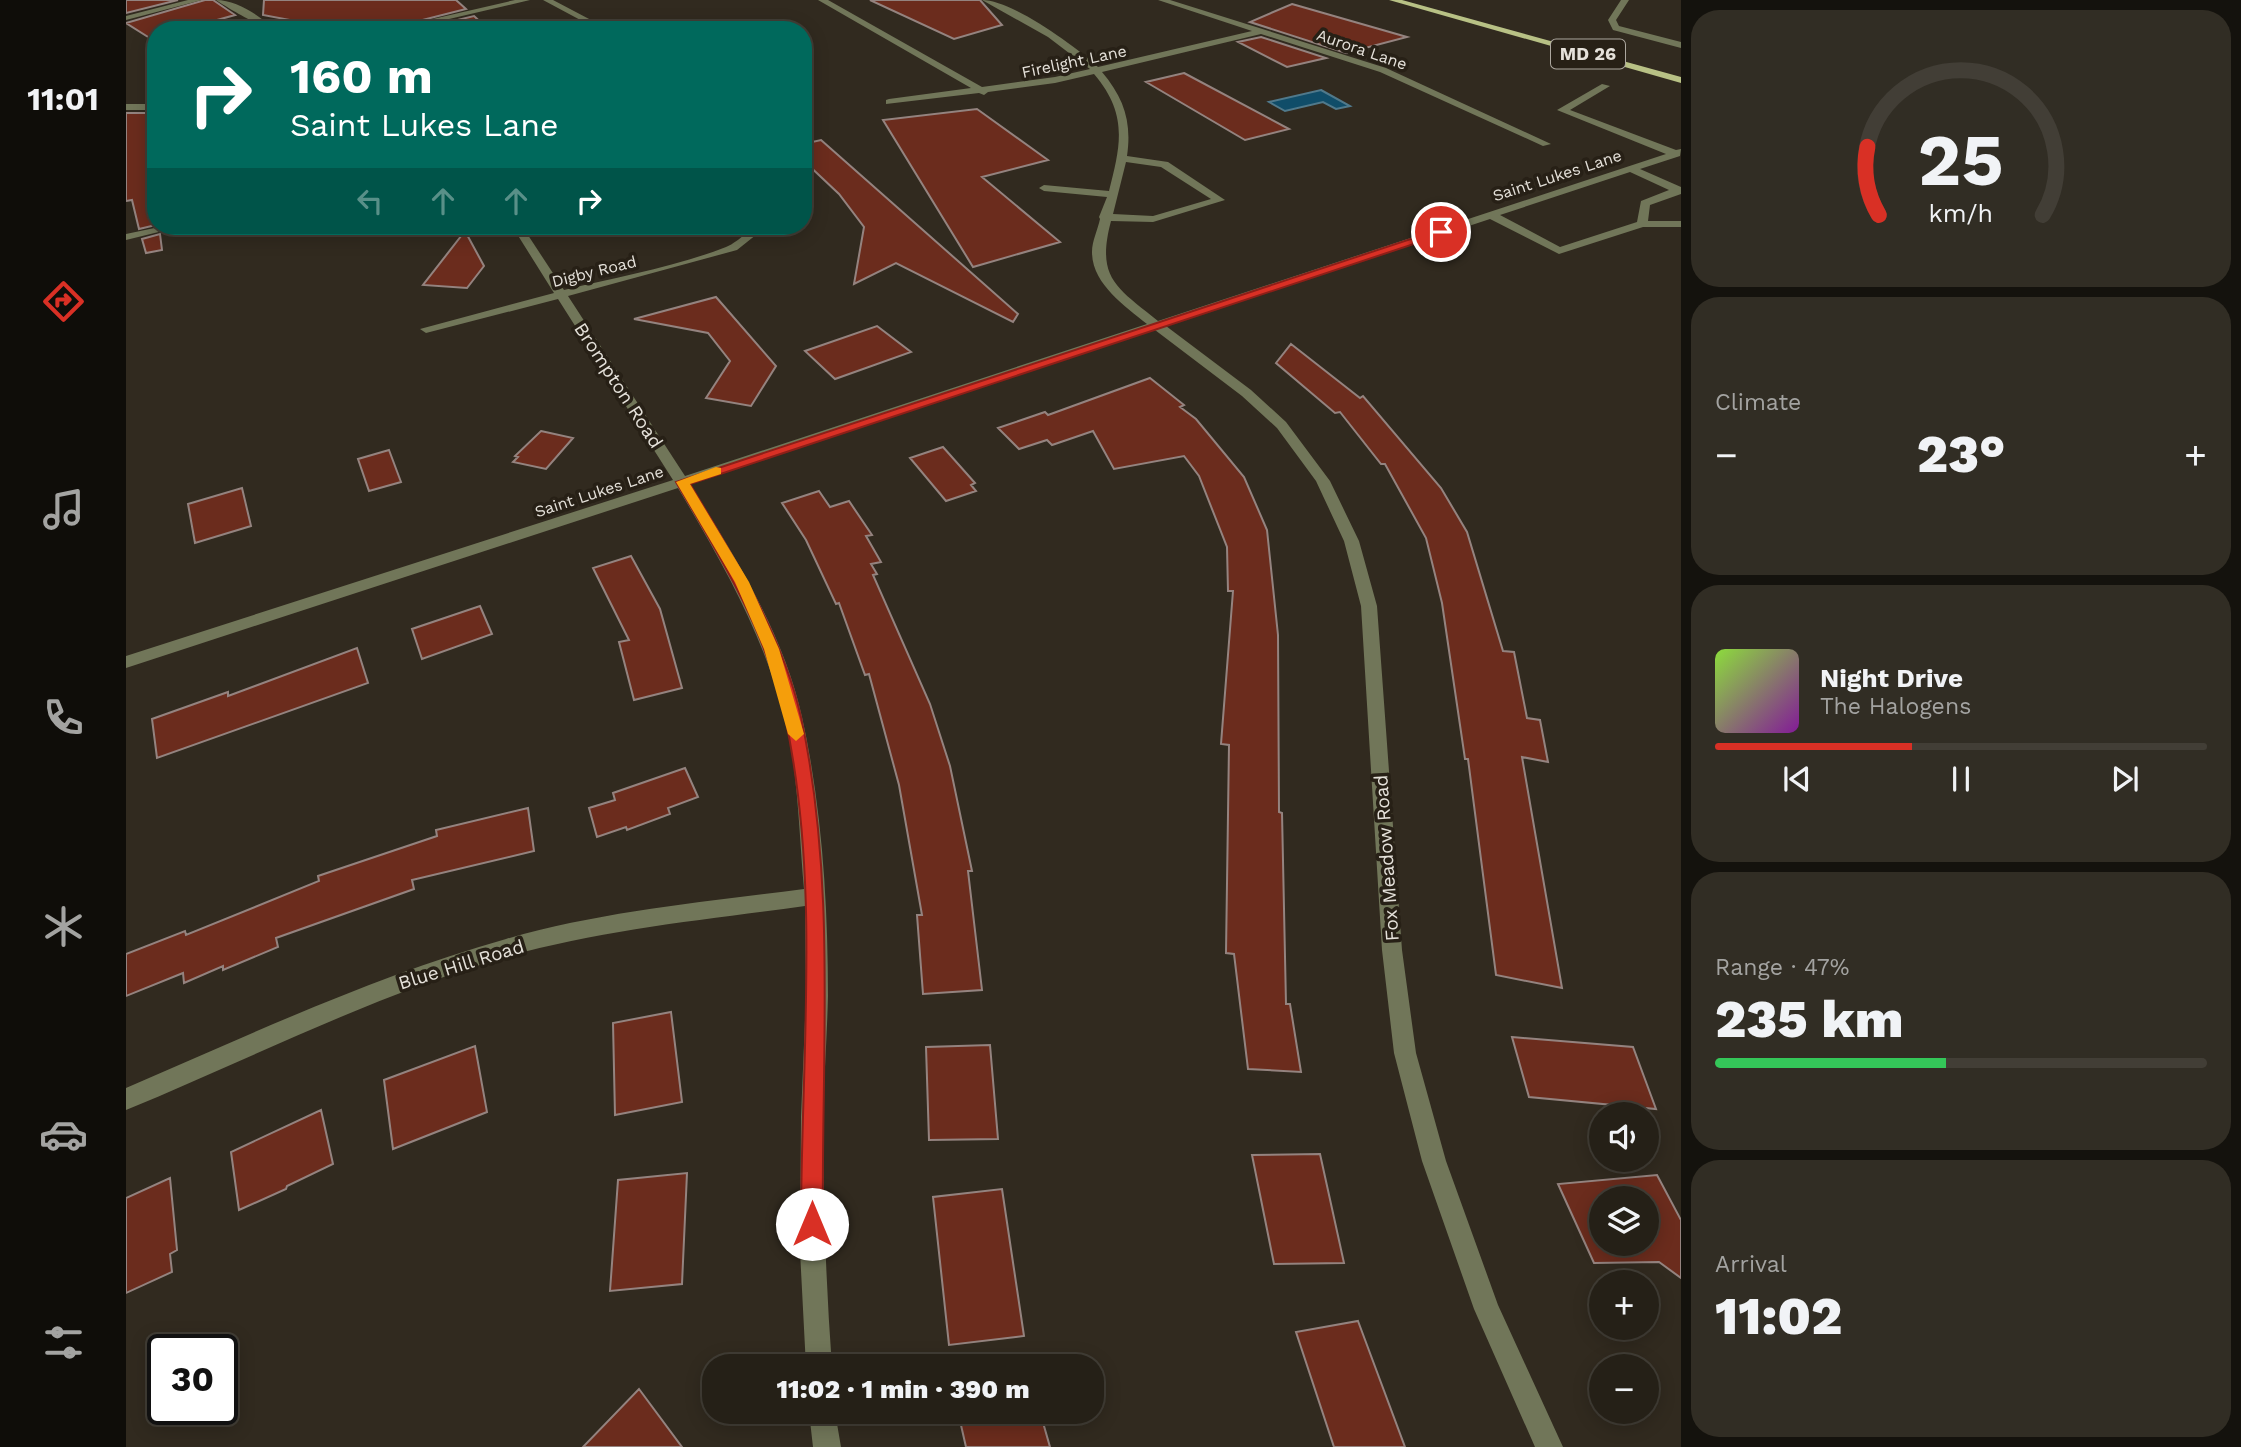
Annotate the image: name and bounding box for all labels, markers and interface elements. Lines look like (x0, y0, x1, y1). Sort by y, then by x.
street label: Aurora Lane (1314, 25, 1410, 74)
road number: MD 26 (1551, 40, 1625, 68)
street label: Firelight Lane (1020, 41, 1128, 82)
text: 160 m (290, 47, 433, 105)
icon: right (175, 49, 266, 140)
text: 11:01 (27, 80, 99, 118)
text: Saint Lukes Lane (290, 106, 559, 144)
text: 25 (1918, 117, 2004, 203)
street label: Saint Lukes Lane (1490, 146, 1624, 205)
icon: left (351, 182, 389, 220)
icon: ahead (424, 182, 462, 220)
icon: ahead (497, 182, 535, 220)
icon: right (570, 182, 608, 220)
text: km/h (1929, 199, 1993, 228)
pin (1411, 202, 1471, 262)
icon: arrive (1422, 213, 1460, 251)
street label: Digby Road (550, 252, 638, 291)
icon: directions (39, 277, 88, 326)
street label: Brompton Road (569, 318, 668, 452)
text: Climate (1715, 389, 1801, 416)
text: 23° (1917, 424, 2005, 485)
text: − (1715, 433, 1738, 477)
text: + (2184, 433, 2207, 477)
street label: Saint Lukes Lane (532, 462, 666, 521)
icon: music (39, 485, 88, 534)
text: Night Drive (1820, 663, 1963, 693)
icon: phone (39, 693, 88, 742)
text: The Halogens (1820, 693, 1971, 720)
icon: previous (1778, 760, 1816, 798)
icon: pause (1942, 760, 1980, 798)
icon: next (2106, 760, 2144, 798)
street label: Fox Meadow Road (1369, 774, 1404, 942)
icon: climate (39, 902, 88, 951)
street label: Blue Hill Road (396, 934, 527, 995)
text: Range · 47% (1715, 954, 1849, 981)
text: 235 km (1715, 989, 1904, 1050)
map controls (1589, 1102, 1659, 1424)
button: sound (1589, 1102, 1659, 1172)
icon: car (39, 1110, 88, 1159)
button: layers (1589, 1186, 1659, 1256)
position arrow (775, 1187, 849, 1261)
text: Arrival (1715, 1251, 1787, 1278)
button: + (1589, 1270, 1659, 1340)
text: 11:02 (1715, 1286, 1842, 1347)
icon: filters (39, 1318, 88, 1367)
speed limit sign: 30 (147, 1334, 238, 1425)
button: − (1589, 1354, 1659, 1424)
text: 11:02 · 1 min · 390 m (776, 1374, 1030, 1404)

